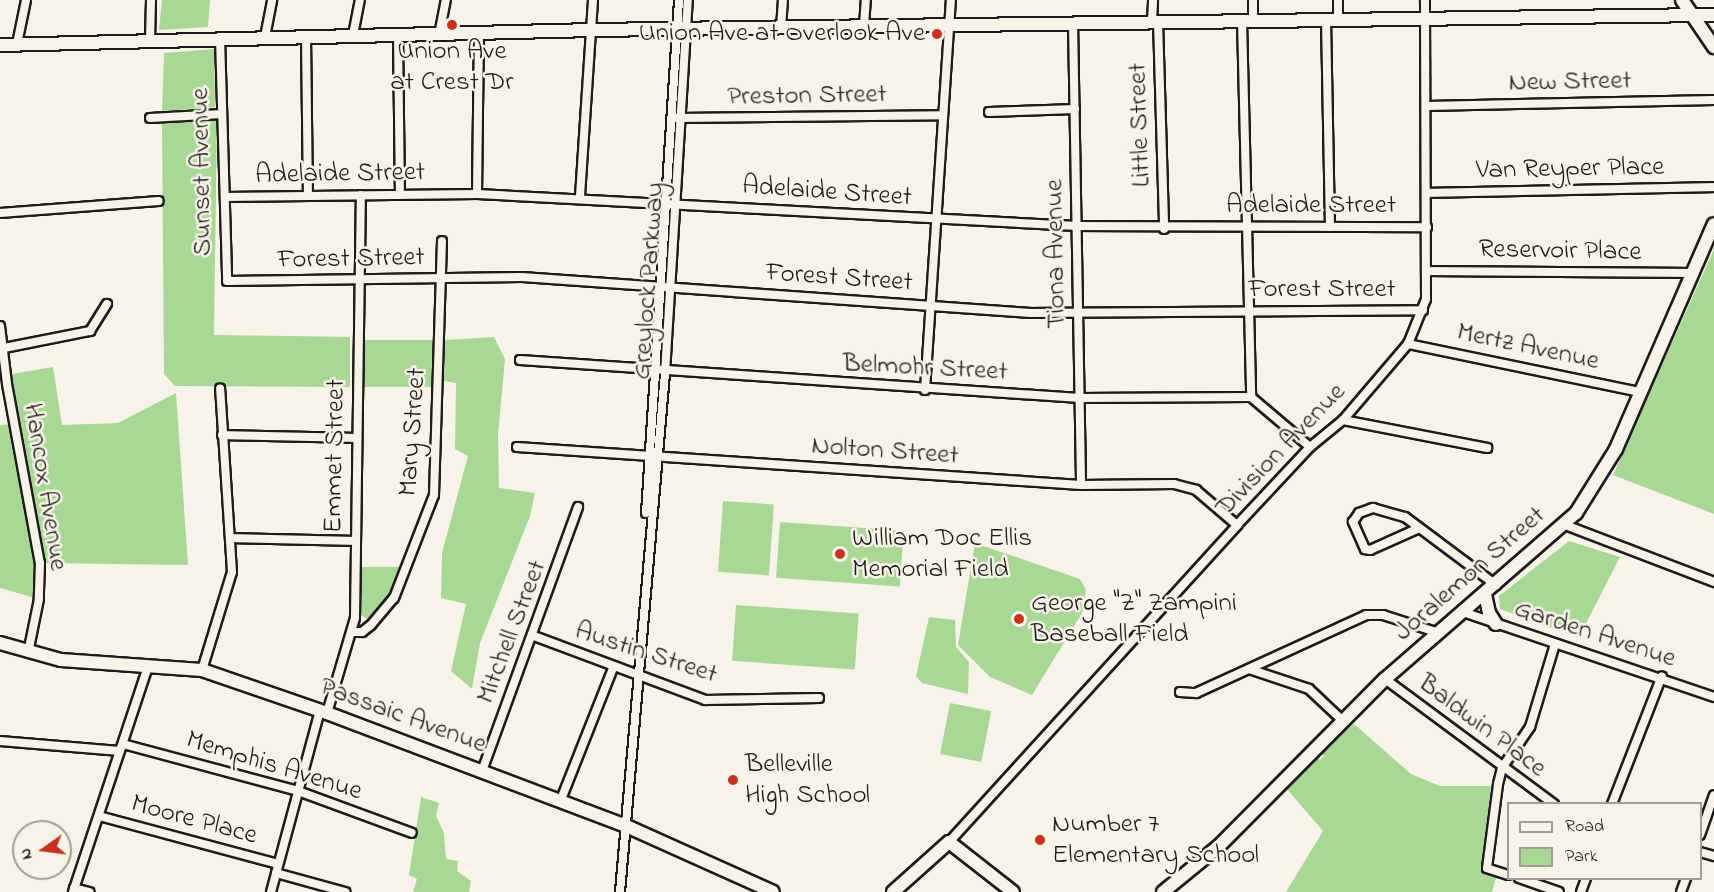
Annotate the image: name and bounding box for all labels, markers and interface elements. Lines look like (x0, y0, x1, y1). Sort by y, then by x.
marker: Union Ave at Crest Dr (445, 18, 459, 32)
place label: Union Ave at Overlook Ave (639, 18, 925, 50)
marker: Union Ave at Overlook Ave (930, 27, 944, 41)
place label: Union Ave at Crest Dr (390, 35, 514, 98)
street label: Little Street (1122, 62, 1158, 188)
street label: New Street (1508, 65, 1632, 99)
street label: Preston Street (727, 78, 887, 114)
street label: Sunset Avenue (184, 88, 220, 256)
street label: Van Reyper Place (1475, 151, 1665, 187)
street label: Adelaide Street (255, 156, 425, 192)
street label: Adelaide Street (741, 170, 913, 214)
street label: Tiona Avenue (1038, 179, 1074, 329)
street label: Greylock Parkway (626, 181, 672, 381)
street label: Adelaide Street (1226, 190, 1396, 222)
street label: Reservoir Place (1478, 233, 1642, 269)
street label: Forest Street (277, 242, 425, 276)
street label: Forest Street (764, 257, 914, 299)
street label: Forest Street (1248, 274, 1396, 306)
street label: Mertz Avenue (1454, 316, 1602, 378)
street label: Belmohr Street (842, 348, 1008, 388)
street label: Mary Street (392, 366, 434, 498)
street label: Division Avenue (1209, 376, 1353, 524)
street label: Emmet Street (317, 379, 353, 533)
street label: Hancox Avenue (16, 401, 74, 573)
street label: Nolton Street (810, 430, 960, 472)
street label: Joralemon Street (1388, 499, 1552, 649)
place label: William Doc Ellis Memorial Field (852, 522, 1032, 585)
marker: William Doc Ellis Memorial Field (833, 547, 847, 561)
street label: Mitchell Street (470, 556, 554, 708)
place label: George "Z" Zampini Baseball Field (1031, 587, 1237, 650)
street label: Garden Avenue (1510, 593, 1680, 675)
marker: George "Z" Zampini Baseball Field (1012, 612, 1026, 626)
street label: Austin Street (571, 615, 721, 691)
street label: Baldwin Place (1411, 667, 1553, 785)
street label: Passaic Avenue (315, 671, 491, 761)
street label: Memphis Avenue (182, 724, 366, 808)
place label: Belleville High School (745, 748, 870, 811)
marker: Belleville High School (726, 773, 740, 787)
street label: Moore Place (128, 788, 260, 852)
legend (1507, 802, 1702, 880)
place label: Number 7 Elementary School (1052, 808, 1259, 871)
text: Road (1565, 814, 1604, 840)
north arrow (12, 820, 72, 880)
marker: Number 7 Elementary School (1033, 833, 1047, 847)
text: Park (1565, 844, 1598, 870)
text: N (14, 846, 39, 862)

